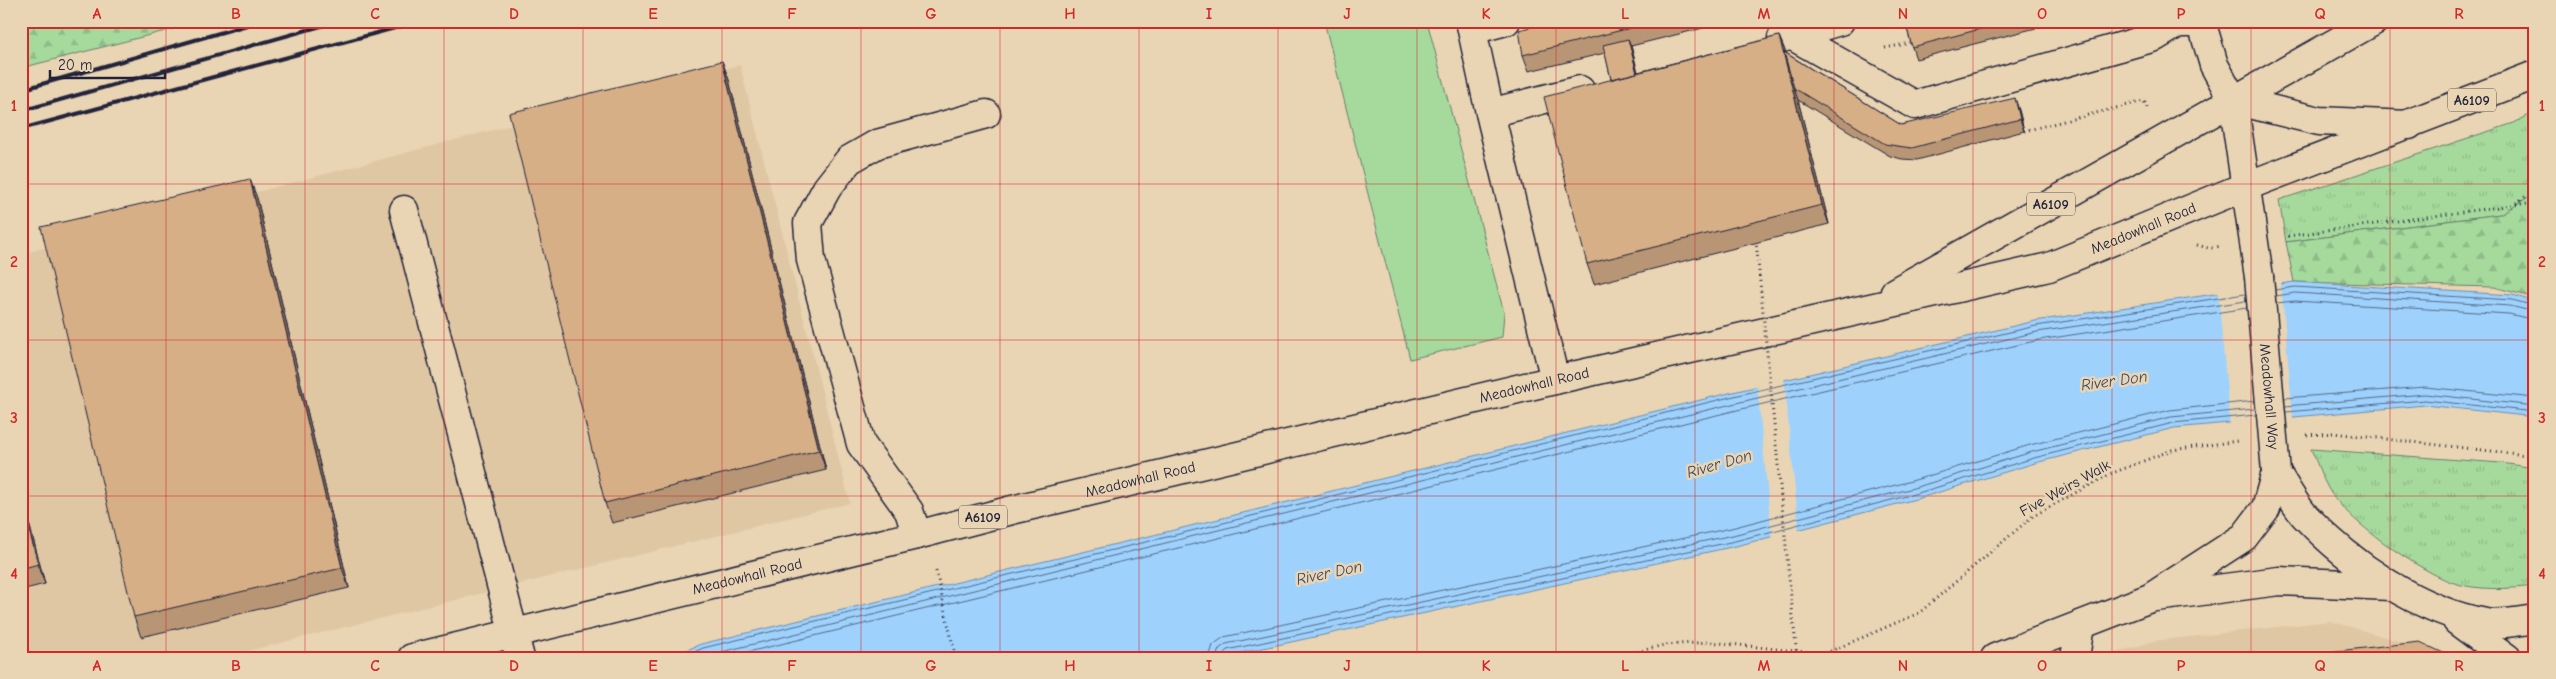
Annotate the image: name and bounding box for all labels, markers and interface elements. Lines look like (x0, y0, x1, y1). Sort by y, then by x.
text: A (93, 5, 102, 23)
text: B (231, 5, 241, 23)
text: C (370, 5, 380, 23)
text: D (509, 5, 519, 23)
text: E (648, 5, 658, 23)
text: F (787, 5, 797, 23)
text: G (925, 5, 937, 23)
text: H (1064, 5, 1076, 23)
text: I (1206, 5, 1212, 23)
text: J (1343, 5, 1351, 23)
text: K (1481, 5, 1491, 23)
text: L (1621, 5, 1629, 23)
text: M (1758, 5, 1771, 23)
text: N (1898, 5, 1908, 23)
text: O (2037, 5, 2047, 23)
text: P (2177, 5, 2186, 23)
text: Q (2314, 5, 2326, 23)
text: R (2454, 5, 2464, 23)
scale bar (50, 48, 165, 80)
text: 20 m (58, 56, 92, 74)
road number: A6109 (2448, 88, 2496, 112)
text: 1 (11, 97, 17, 115)
text: 1 (2539, 97, 2545, 115)
road number: A6109 (2027, 192, 2075, 215)
street label: Meadowhall Road (2088, 199, 2199, 258)
text: 2 (10, 253, 18, 271)
text: 2 (2538, 253, 2546, 271)
street label: Meadowhall Way (2256, 343, 2283, 451)
street label: Meadowhall Road (1477, 363, 1591, 407)
water label: River Don (2080, 367, 2149, 395)
text: 3 (10, 409, 18, 427)
text: 3 (2538, 409, 2546, 427)
water label: River Don (1685, 446, 1754, 482)
street label: Five Weirs Walk (2016, 455, 2114, 520)
street label: Meadowhall Road (1084, 457, 1197, 501)
road number: A6109 (959, 506, 1007, 528)
street label: Meadowhall Road (690, 554, 804, 598)
water label: River Don (1295, 557, 1364, 589)
text: 4 (10, 565, 18, 583)
text: 4 (2538, 565, 2546, 583)
text: A (93, 657, 102, 675)
text: B (231, 657, 241, 675)
text: C (370, 657, 380, 675)
text: D (509, 657, 519, 675)
text: E (648, 657, 658, 675)
text: F (787, 657, 797, 675)
text: G (925, 657, 937, 675)
text: H (1064, 657, 1076, 675)
text: I (1206, 657, 1212, 675)
text: J (1343, 657, 1351, 675)
text: K (1481, 657, 1491, 675)
text: L (1621, 657, 1629, 675)
text: M (1758, 657, 1771, 675)
text: N (1898, 657, 1908, 675)
text: O (2037, 657, 2047, 675)
text: P (2177, 657, 2186, 675)
text: Q (2314, 657, 2326, 675)
text: R (2454, 657, 2464, 675)

